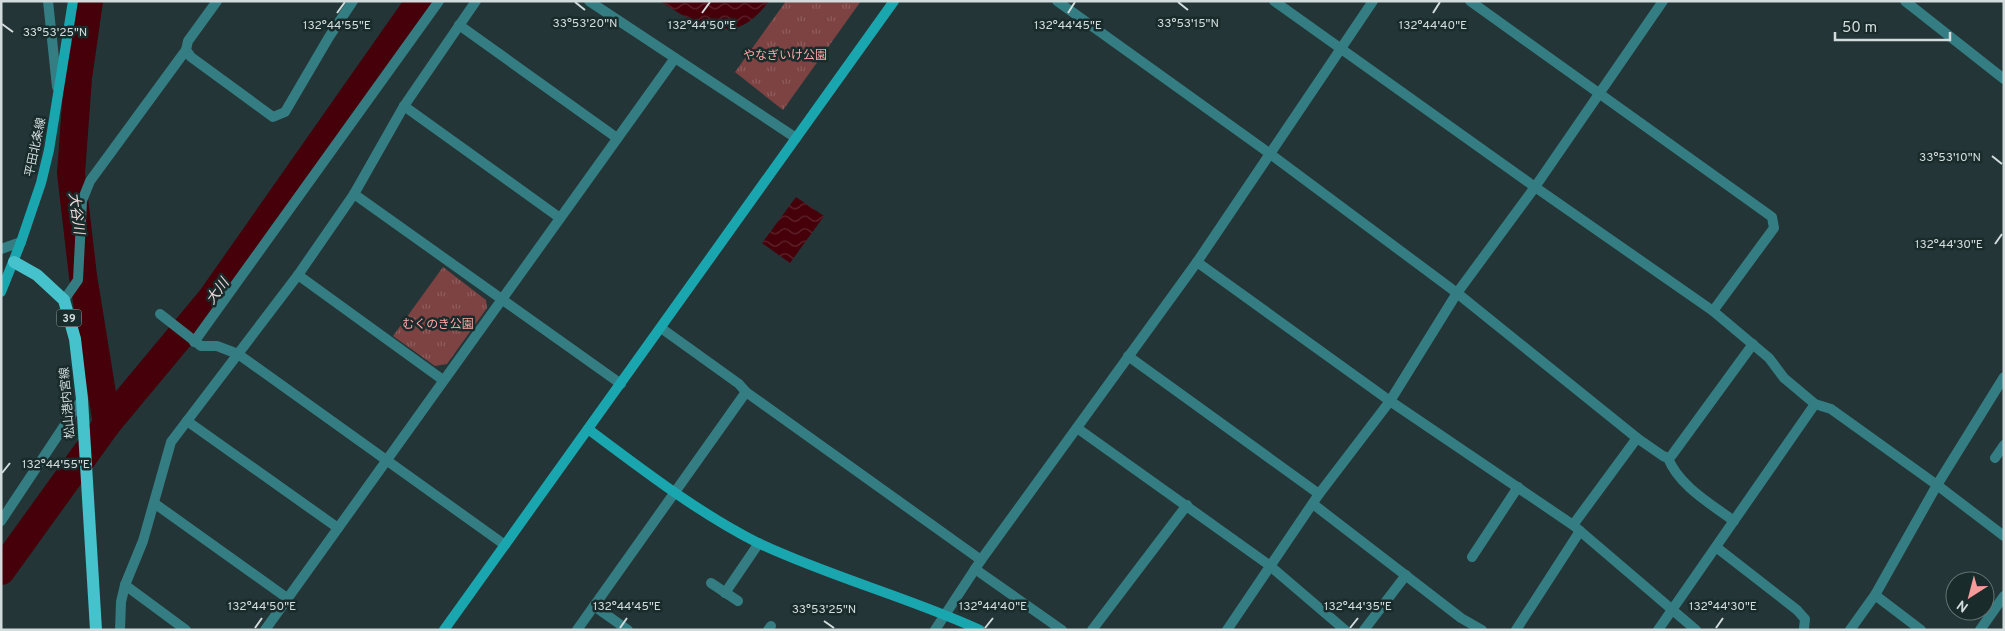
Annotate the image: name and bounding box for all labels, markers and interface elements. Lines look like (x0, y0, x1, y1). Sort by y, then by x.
scale bar (1835, 10, 1950, 42)
text: 33°53'20"N (553, 16, 617, 32)
text: 33°53'15"N (1157, 16, 1219, 32)
text: 132°44'55"E (303, 18, 371, 34)
text: 132°44'50"E (668, 18, 736, 34)
text: 132°44'45"E (1034, 18, 1102, 34)
text: 132°44'40"E (1399, 18, 1467, 34)
text: 50 m (1842, 19, 1877, 38)
text: 33°53'25"N (23, 25, 87, 41)
park label: やなぎいけ公園 (743, 48, 827, 64)
street label: 平田北条線 (22, 116, 50, 178)
text: 33°53'10"N (1919, 150, 1981, 166)
water label: 大谷川 (64, 191, 87, 237)
text: 132°44'30"E (1915, 237, 1983, 253)
water label: 大川 (203, 274, 234, 308)
road number: 39 (56, 310, 82, 326)
park label: むくのき公園 (402, 317, 474, 333)
street label: 松山港内宮線 (57, 366, 79, 439)
text: 132°44'55"E (22, 457, 90, 473)
north arrow (1945, 571, 1995, 621)
text: N (1954, 595, 1972, 615)
text: 132°44'50"E (228, 599, 296, 615)
text: 132°44'45"E (593, 599, 661, 615)
text: 132°44'40"E (959, 599, 1027, 615)
text: 132°44'35"E (1324, 599, 1392, 615)
text: 132°44'30"E (1689, 599, 1757, 615)
text: 33°53'25"N (792, 602, 856, 618)

